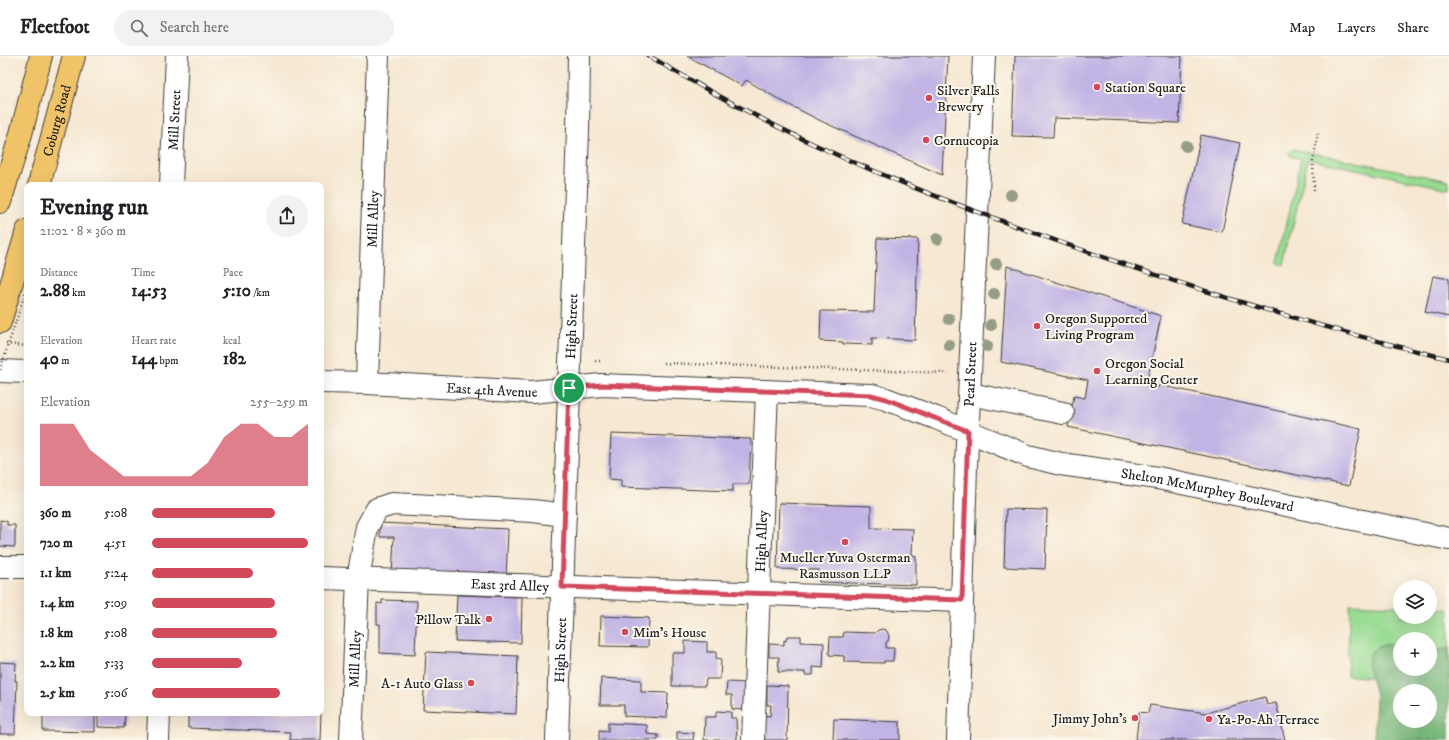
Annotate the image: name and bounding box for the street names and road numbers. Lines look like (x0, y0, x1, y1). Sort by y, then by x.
street label: Coburg Road (39, 83, 76, 158)
street label: Mill Street (165, 89, 185, 151)
street label: Mill Alley (364, 190, 383, 248)
street label: High Street (562, 293, 582, 359)
street label: Pearl Street (961, 341, 981, 407)
street label: East 4th Avenue (446, 379, 539, 402)
street label: Shelton McMurphey Boulevard (1120, 465, 1295, 516)
street label: High Alley (752, 509, 772, 573)
street label: East 3rd Alley (470, 575, 550, 596)
street label: High Street (551, 616, 571, 683)
street label: Mill Alley (345, 630, 366, 688)

